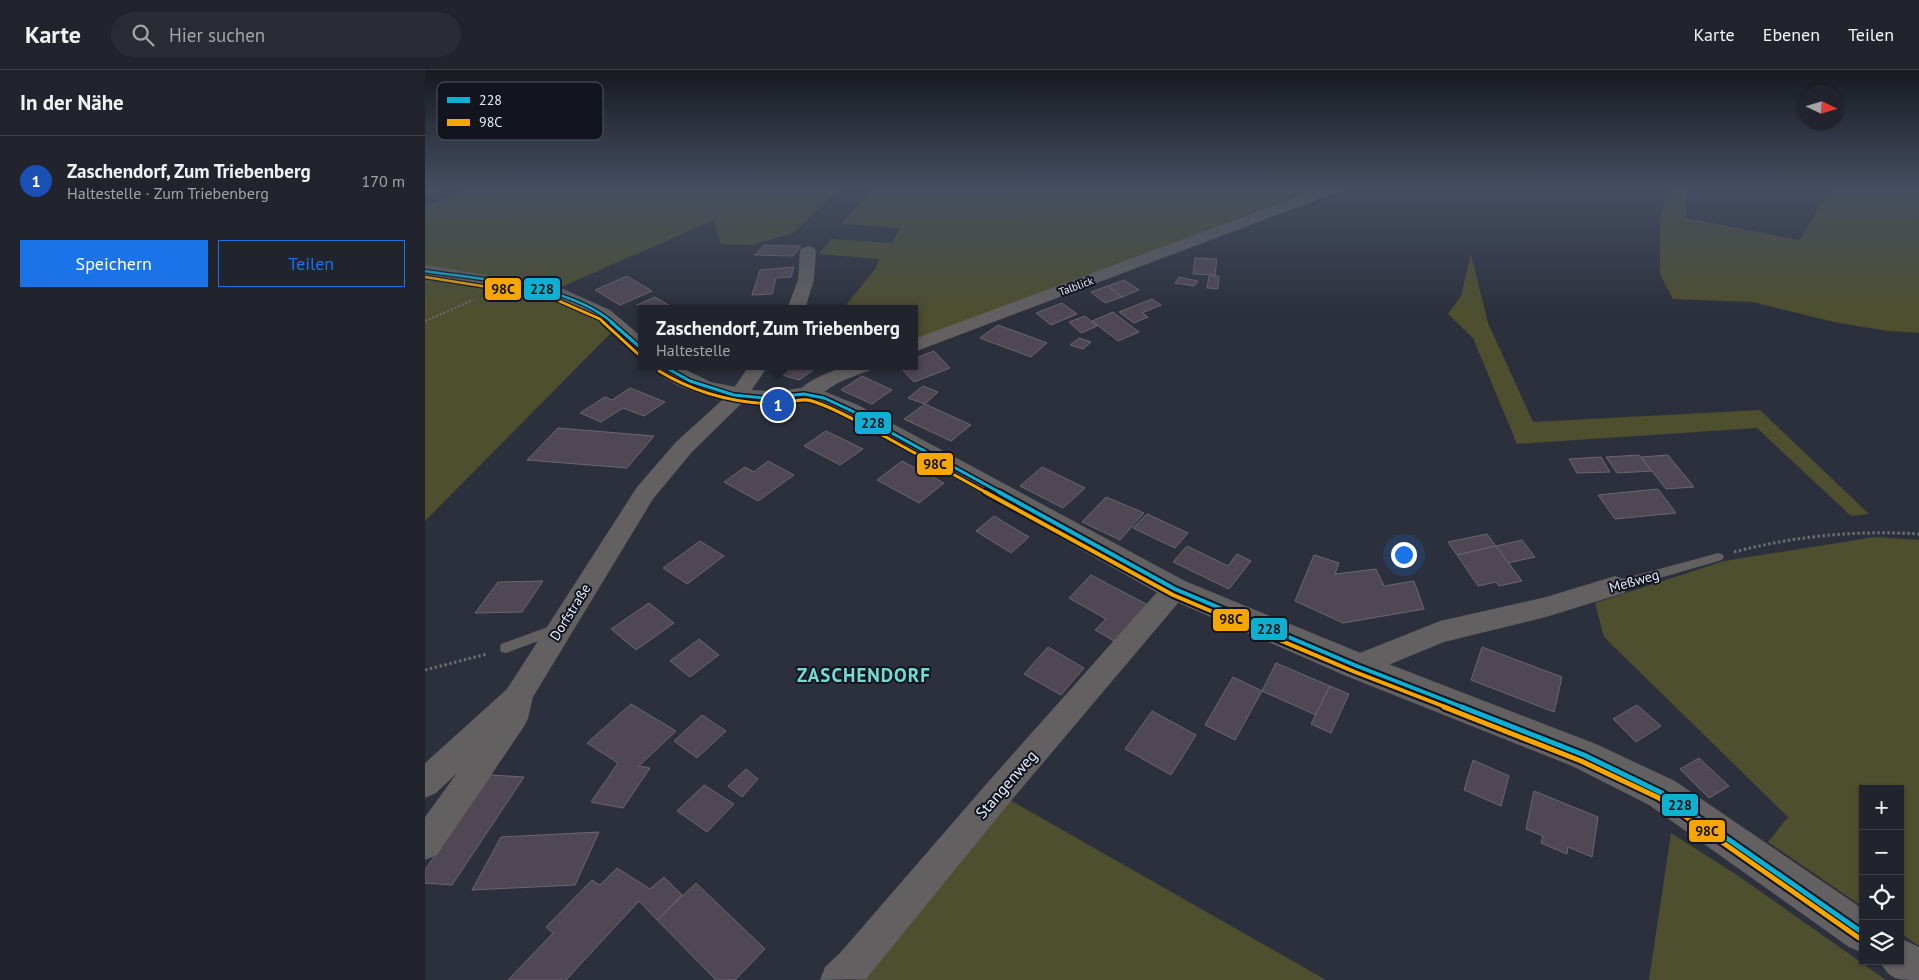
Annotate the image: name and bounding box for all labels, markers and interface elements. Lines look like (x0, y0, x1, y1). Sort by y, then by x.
search box (111, 12, 461, 57)
text: Karte (25, 19, 81, 50)
icon: search (129, 21, 157, 49)
text: Hier suchen (169, 23, 265, 47)
text: Karte (1694, 23, 1735, 46)
text: Ebenen (1763, 23, 1820, 46)
text: Teilen (1848, 23, 1894, 46)
legend (437, 82, 603, 140)
north arrow (1799, 85, 1844, 130)
text: In der Nähe (20, 89, 124, 116)
text: 228 (479, 91, 502, 109)
text: 98C (479, 113, 502, 131)
text: Zaschendorf, Zum Triebenberg (67, 159, 311, 183)
text: 1 (31, 171, 41, 191)
text: 170 m (362, 171, 405, 191)
text: Haltestelle · Zum Triebenberg (67, 183, 269, 203)
button: Speichern (20, 240, 208, 287)
button: Teilen (218, 240, 405, 287)
street label: Talblick (1057, 273, 1096, 299)
line badge: 98C (484, 277, 522, 301)
line badge: 228 (523, 277, 561, 301)
text: 98C (491, 280, 515, 298)
text: 228 (530, 280, 554, 298)
popup (638, 305, 918, 370)
text: Zaschendorf, Zum Triebenberg (656, 316, 900, 340)
text: Haltestelle (656, 340, 730, 360)
pin: 1 (762, 386, 794, 424)
line badge: 228 (854, 411, 892, 435)
text: 228 (861, 414, 885, 432)
line badge: 98C (916, 452, 954, 476)
text: 98C (923, 455, 947, 473)
your location (1391, 542, 1417, 568)
street label: Meßweg (1607, 565, 1661, 597)
street label: Dorfstraße (546, 580, 594, 644)
line badge: 98C (1212, 608, 1250, 632)
text: 98C (1219, 610, 1243, 628)
line badge: 228 (1250, 617, 1288, 641)
text: 228 (1257, 620, 1281, 638)
district label: ZASCHENDORF (797, 663, 931, 687)
street label: Stangenweg (971, 746, 1041, 822)
map controls (1859, 785, 1904, 965)
button: + (1859, 785, 1904, 830)
line badge: 228 (1661, 793, 1699, 817)
text: 228 (1668, 796, 1692, 814)
line badge: 98C (1688, 819, 1726, 843)
text: 98C (1695, 822, 1719, 840)
button: − (1859, 830, 1904, 875)
button: locate (1859, 875, 1904, 920)
button: layers (1859, 920, 1904, 965)

